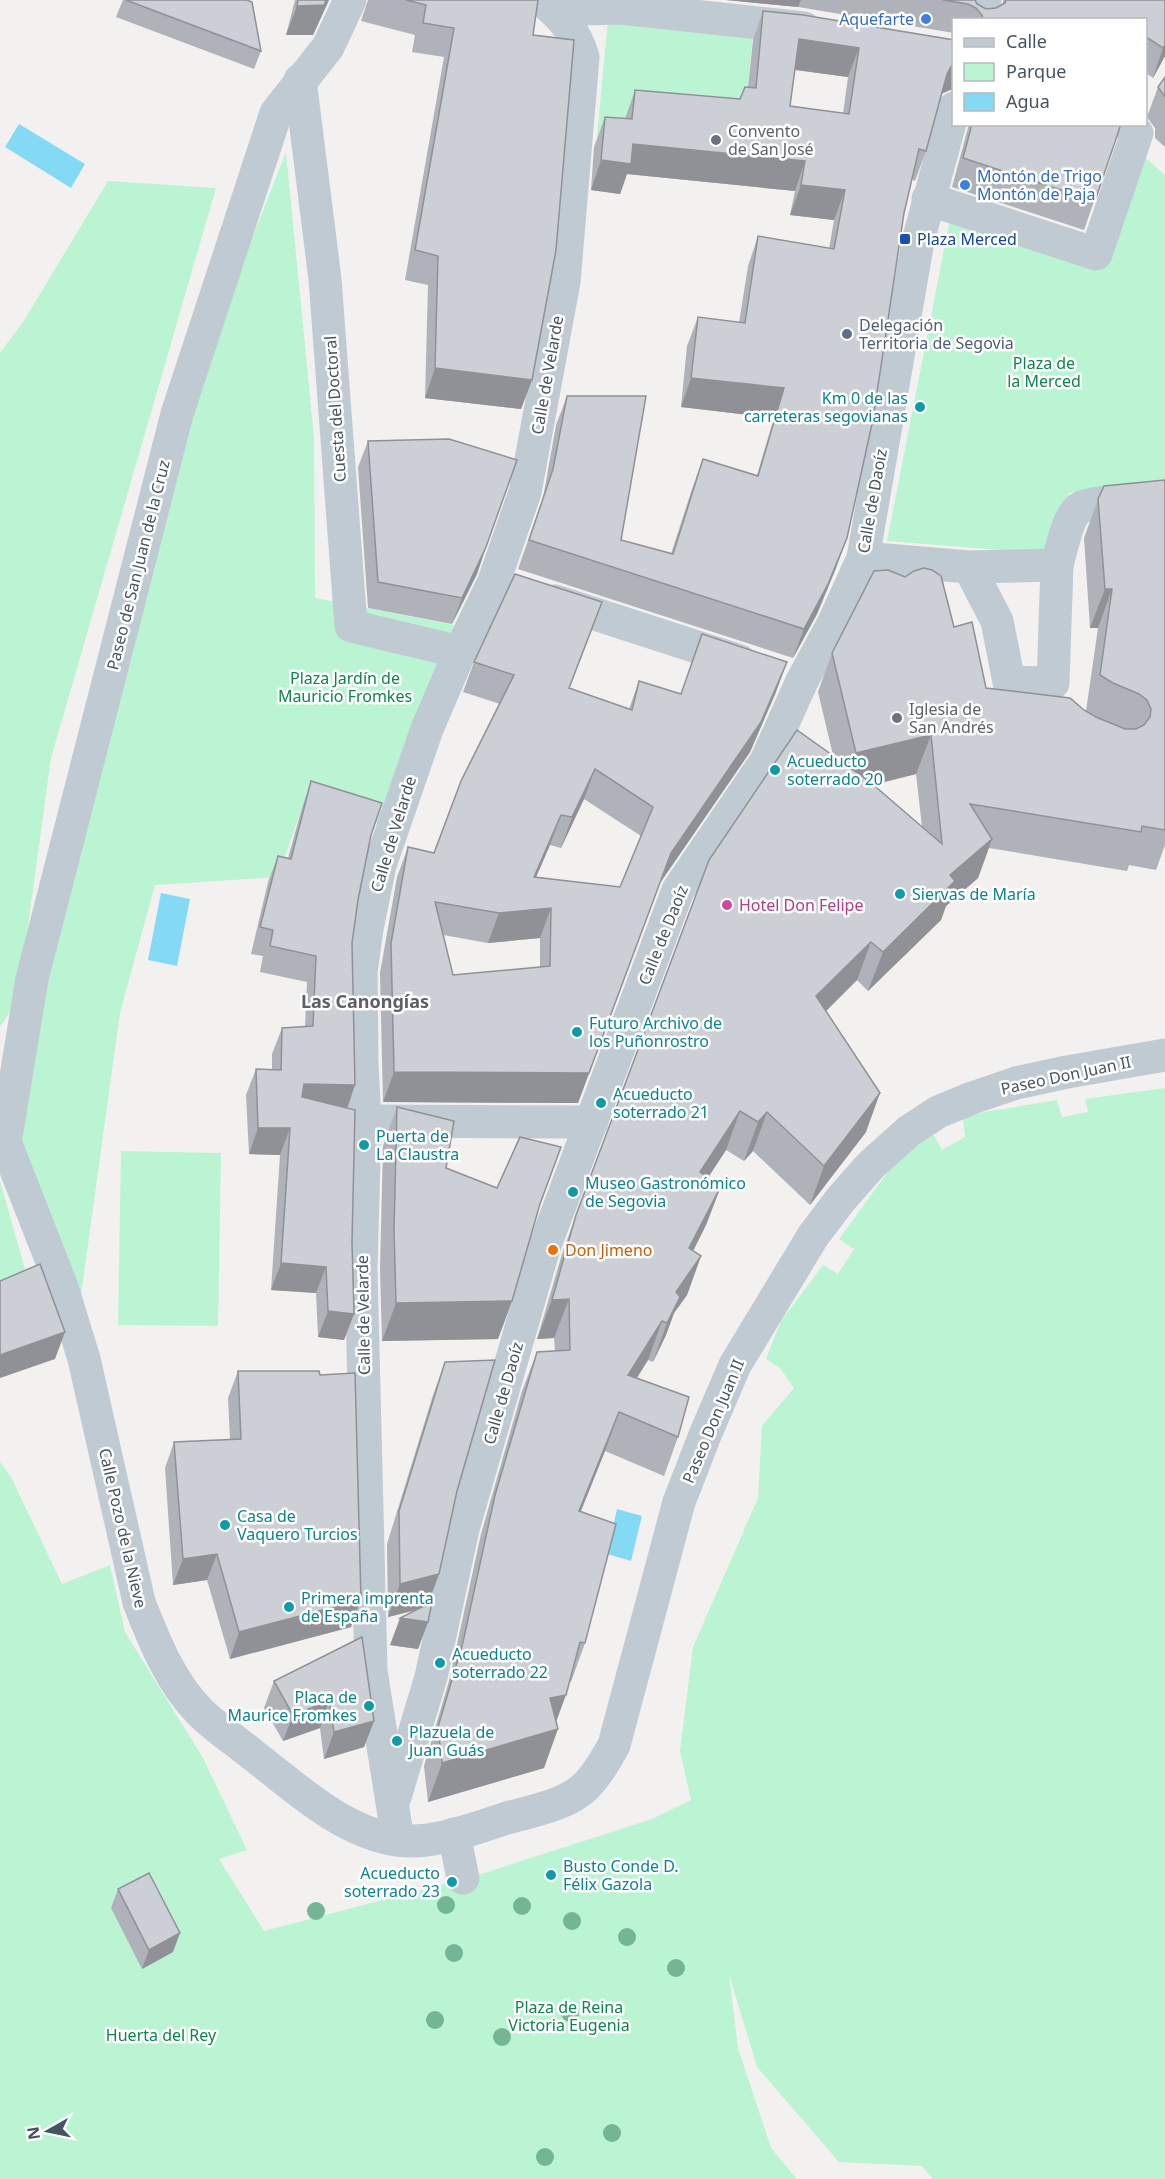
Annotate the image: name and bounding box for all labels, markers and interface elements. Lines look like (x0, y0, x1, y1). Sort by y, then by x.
place label: Aquefarte (839, 8, 914, 30)
marker: Aquefarte (919, 12, 933, 26)
legend (952, 18, 1147, 126)
text: Calle (1006, 29, 1047, 53)
text: Parque (1006, 59, 1066, 83)
text: Agua (1006, 89, 1050, 113)
place label: Convento de San José (728, 120, 814, 160)
marker: Convento de San José (709, 133, 723, 147)
place label: Montón de Trigo Montón de Paja (977, 165, 1102, 205)
marker: Montón de Trigo Montón de Paja (958, 178, 972, 192)
place label: Plaza Merced (917, 228, 1017, 250)
marker: Plaza Merced (898, 232, 912, 246)
street label: Calle de Velarde (526, 314, 568, 436)
place label: Delegación Territoria de Segovia (859, 314, 1014, 354)
marker: Delegación Territoria de Segovia (840, 327, 854, 341)
street label: Cuesta del Doctoral (319, 335, 351, 483)
park label: Plaza de la Merced (1007, 352, 1081, 392)
place label: Km 0 de las carreteras segovianas (744, 387, 908, 427)
marker: Km 0 de las carreteras segovianas (913, 400, 927, 414)
street label: Calle de Daoíz (852, 447, 892, 555)
street label: Paseo de San Juan de la Cruz (101, 458, 175, 672)
park label: Plaza Jardín de Mauricio Fromkes (278, 667, 412, 707)
place label: Iglesia de San Andrés (909, 698, 994, 738)
marker: Iglesia de San Andrés (890, 711, 904, 725)
place label: Acueducto soterrado 20 (787, 750, 883, 790)
marker: Acueducto soterrado 20 (768, 763, 782, 777)
street label: Calle de Velarde (365, 773, 421, 895)
street label: Calle de Daoíz (633, 882, 693, 988)
place label: Siervas de María (912, 883, 1036, 905)
marker: Siervas de María (893, 887, 907, 901)
place label: Hotel Don Felipe (739, 894, 863, 916)
marker: Hotel Don Felipe (720, 898, 734, 912)
district label: Las Canongías (301, 989, 429, 1013)
place label: Futuro Archivo de los Puñonrostro (589, 1012, 722, 1052)
marker: Futuro Archivo de los Puñonrostro (570, 1025, 584, 1039)
street label: Paseo Don Juan II (999, 1050, 1133, 1100)
place label: Acueducto soterrado 21 (613, 1083, 709, 1123)
marker: Acueducto soterrado 21 (594, 1096, 608, 1110)
place label: Puerta de La Claustra (376, 1125, 459, 1165)
marker: Puerta de La Claustra (357, 1138, 371, 1152)
place label: Museo Gastronómico de Segovia (585, 1172, 746, 1212)
marker: Museo Gastronómico de Segovia (566, 1185, 580, 1199)
place label: Don Jimeno (565, 1239, 652, 1261)
marker: Don Jimeno (546, 1243, 560, 1257)
street label: Calle de Velarde (351, 1255, 375, 1375)
street label: Calle de Daoíz (478, 1339, 528, 1447)
street label: Paseo Don Juan II (677, 1356, 749, 1486)
street label: Calle Pozo de la Nieve (94, 1446, 152, 1610)
place label: Casa de Vaquero Turcios (237, 1505, 358, 1545)
marker: Casa de Vaquero Turcios (218, 1518, 232, 1532)
place label: Primera imprenta de España (301, 1587, 434, 1627)
marker: Primera imprenta de España (282, 1600, 296, 1614)
place label: Acueducto soterrado 22 (452, 1643, 548, 1683)
marker: Acueducto soterrado 22 (433, 1656, 447, 1670)
place label: Placa de Maurice Fromkes (228, 1686, 357, 1726)
marker: Placa de Maurice Fromkes (362, 1699, 376, 1713)
place label: Plazuela de Juan Guás (407, 1721, 494, 1761)
marker: Plazuela de Juan Guás (390, 1734, 404, 1748)
place label: Busto Conde D. Félix Gazola (563, 1855, 679, 1895)
place label: Acueducto soterrado 23 (344, 1862, 440, 1902)
marker: Busto Conde D. Félix Gazola (544, 1868, 558, 1882)
marker: Acueducto soterrado 23 (445, 1875, 459, 1889)
park label: Plaza de Reina Victoria Eugenia (508, 1996, 630, 2036)
park label: Huerta del Rey (106, 2024, 217, 2046)
north arrow (18, 2101, 78, 2161)
text: N (21, 2125, 45, 2141)

